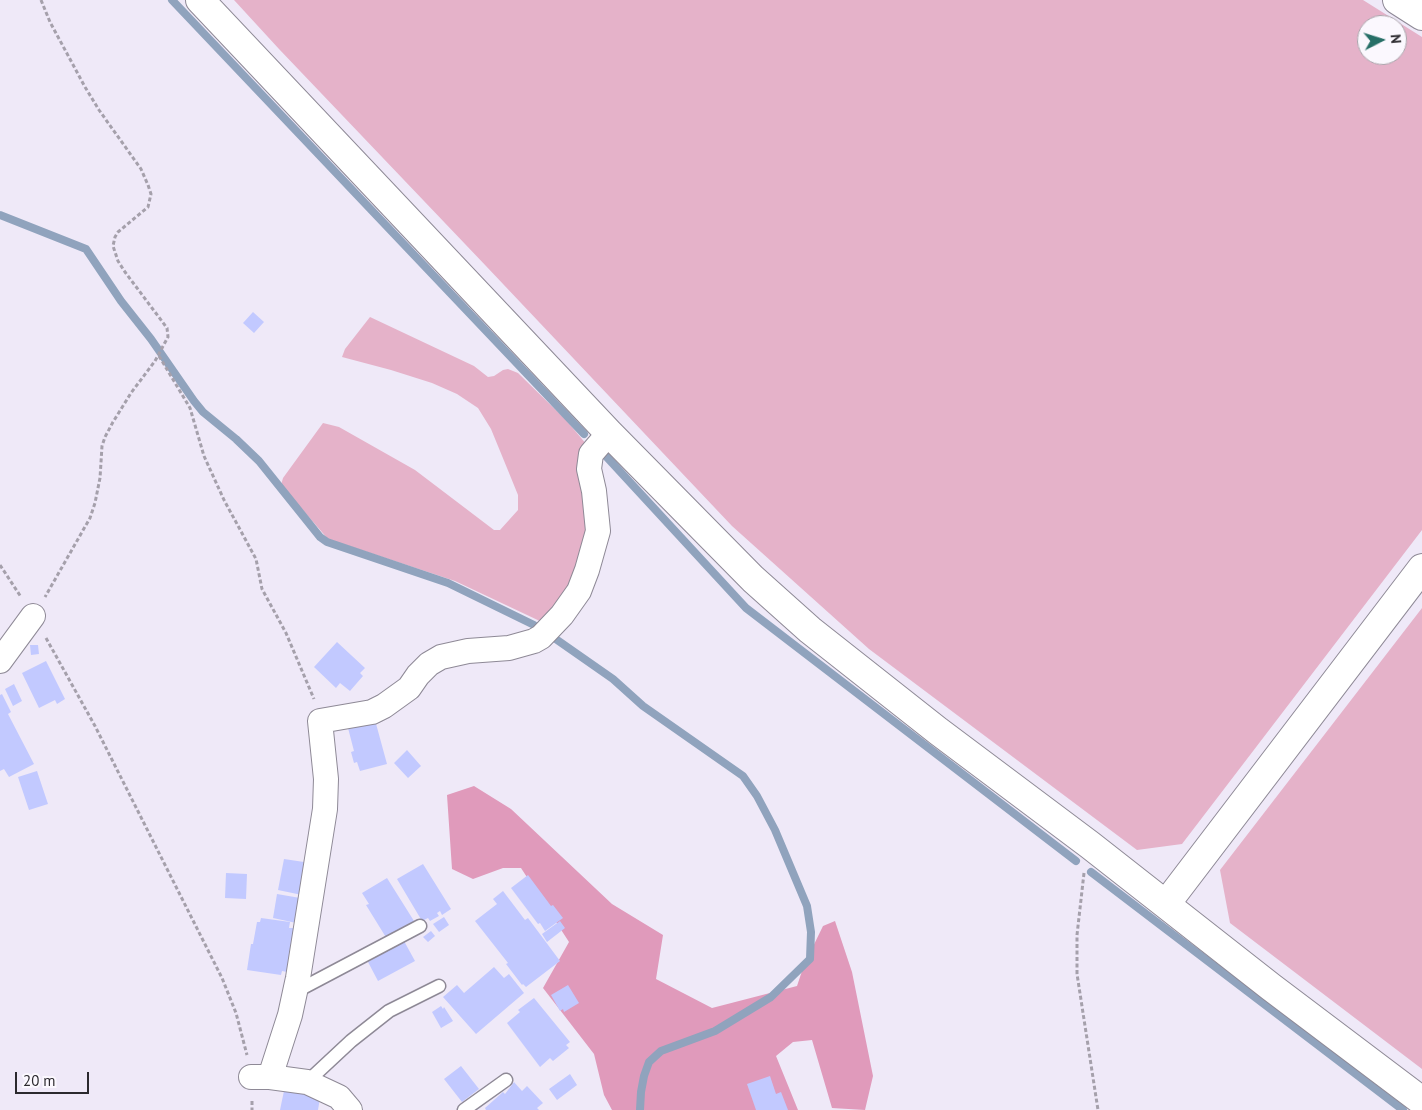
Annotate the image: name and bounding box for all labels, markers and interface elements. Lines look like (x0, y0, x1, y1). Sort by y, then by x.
north arrow (1357, 15, 1407, 65)
text: N (1387, 33, 1405, 44)
scale bar (18, 1062, 91, 1094)
text: 20 m (23, 1071, 56, 1090)

